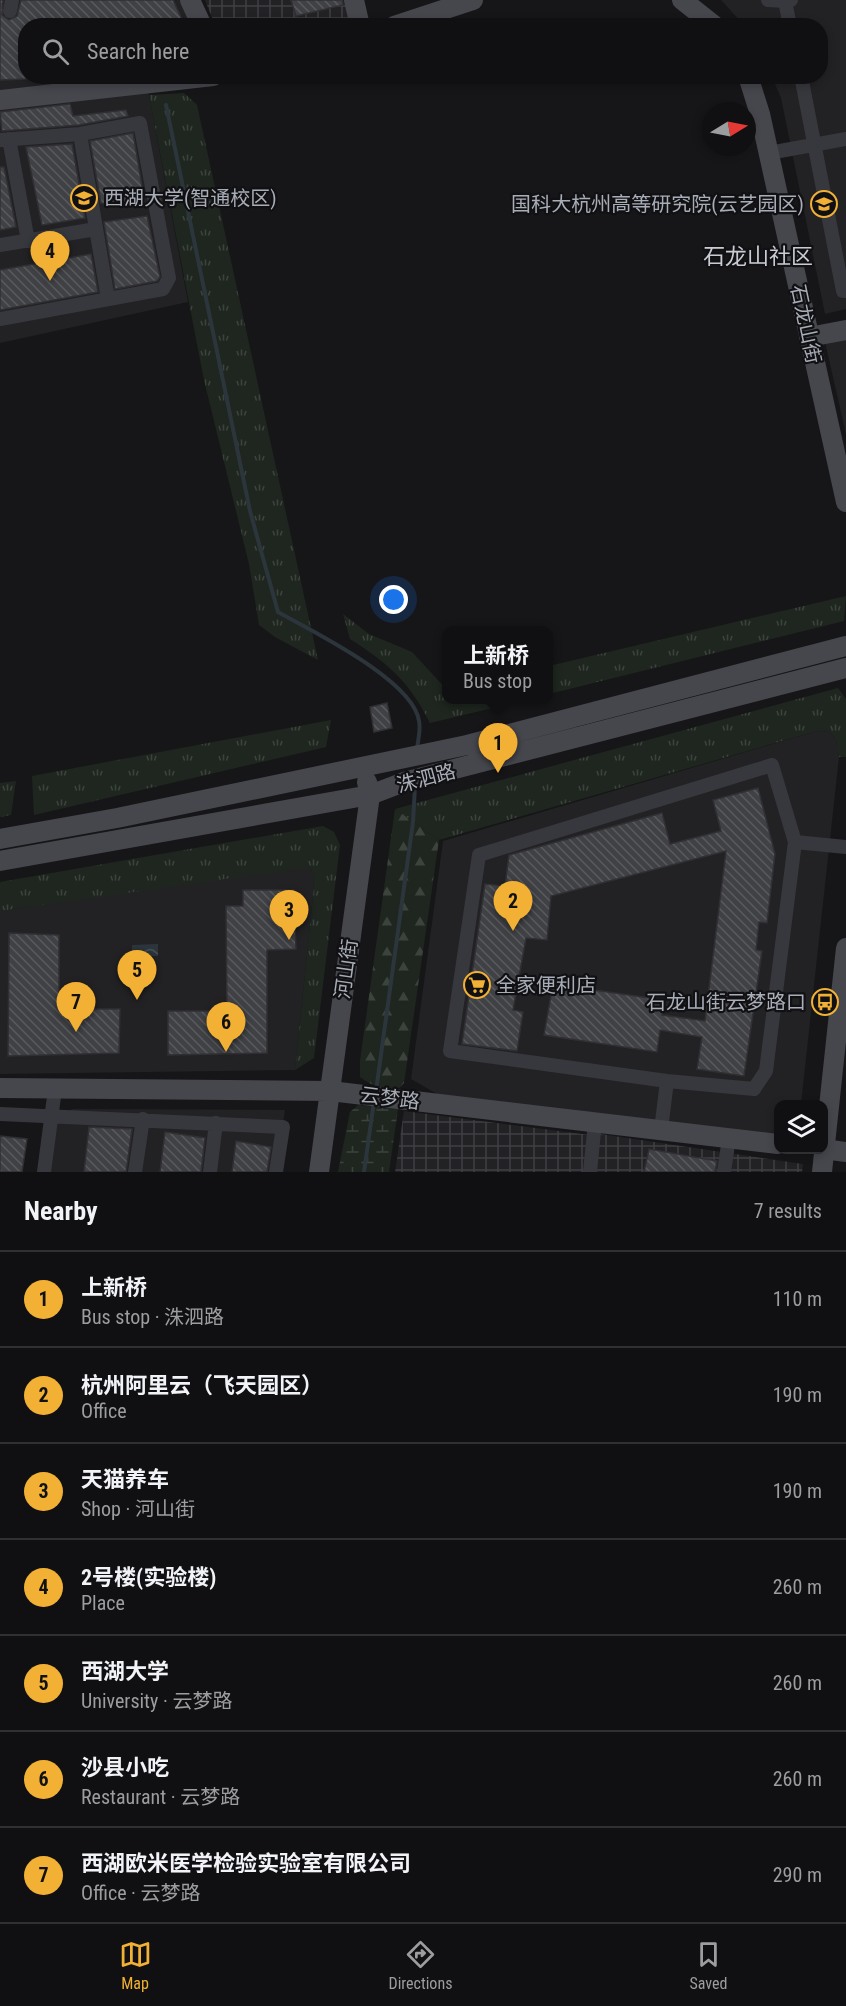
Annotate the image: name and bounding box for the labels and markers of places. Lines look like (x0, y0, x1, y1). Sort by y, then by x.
school or university icon: 西湖大学(智通校区) (69, 183, 99, 213)
place label: 西湖大学(智通校区) (104, 186, 277, 210)
school or university icon: 国科大杭州高等研究院(云艺园区) (809, 189, 839, 219)
place label: 国科大杭州高等研究院(云艺园区) (511, 192, 804, 216)
pin: 4 (31, 232, 70, 281)
pin: 1 (478, 724, 518, 773)
pin: 2 (494, 882, 532, 931)
pin: 3 (270, 890, 308, 940)
pin: 5 (118, 950, 156, 1000)
supermarket icon: 全家便利店 (462, 970, 492, 1000)
place label: 全家便利店 (496, 973, 596, 997)
pin: 7 (56, 982, 96, 1032)
bus stop icon: 石龙山街云梦路口 (810, 987, 840, 1017)
place label: 石龙山街云梦路口 (646, 990, 806, 1014)
pin: 6 (206, 1002, 246, 1052)

